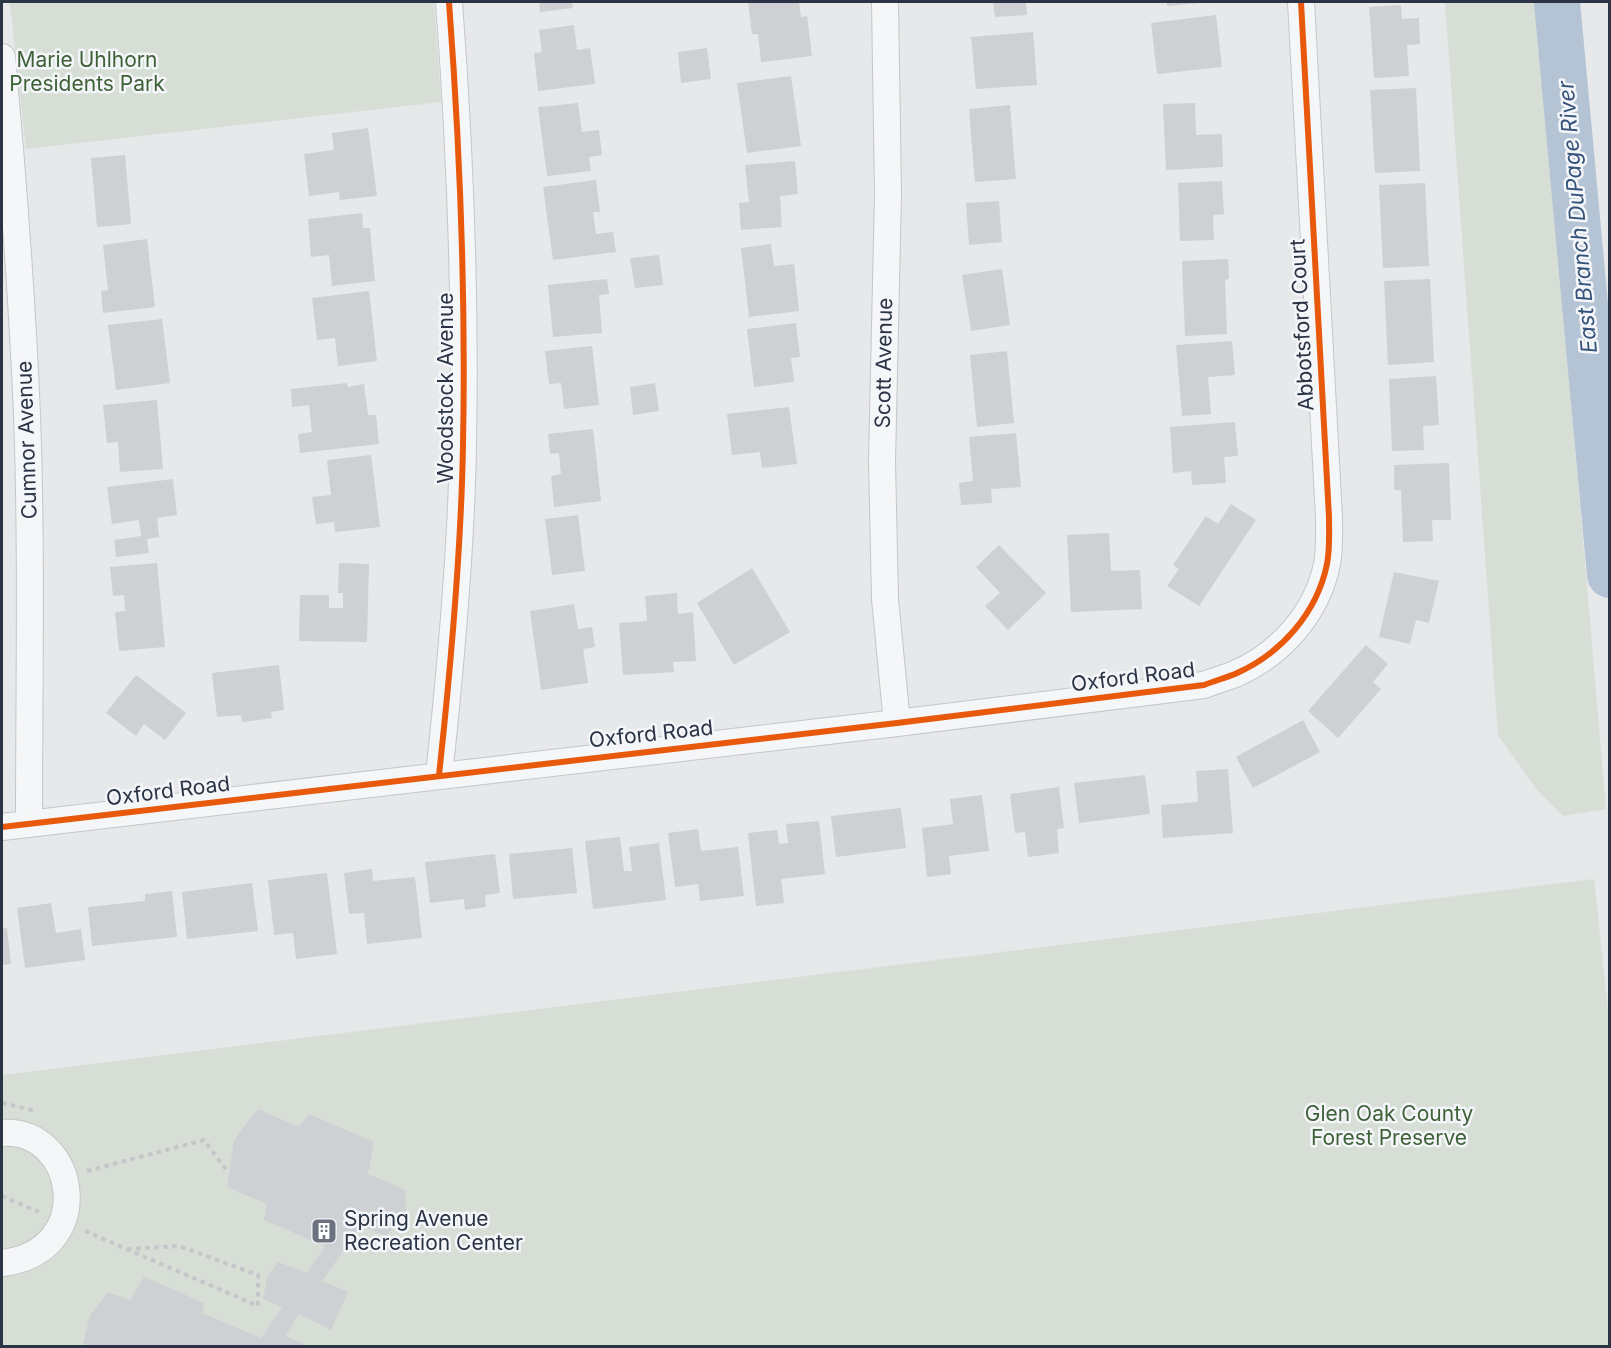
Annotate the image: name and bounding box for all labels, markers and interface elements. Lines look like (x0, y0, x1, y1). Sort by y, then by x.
park label: Marie Uhlhorn Presidents Park (9, 47, 165, 96)
water label: East Branch DuPage River (1552, 79, 1602, 354)
street label: Abbotsford Court (1285, 238, 1318, 412)
street label: Woodstock Avenue (433, 292, 458, 484)
street label: Scott Avenue (870, 297, 897, 429)
street label: Cumnor Avenue (11, 360, 42, 520)
street label: Oxford Road (1070, 657, 1196, 697)
street label: Oxford Road (588, 715, 714, 752)
street label: Oxford Road (105, 771, 231, 811)
park label: Glen Oak County Forest Preserve (1305, 1101, 1473, 1150)
place label: Spring Avenue Recreation Center (344, 1206, 523, 1255)
building icon: Spring Avenue Recreation Center (309, 1216, 339, 1246)

